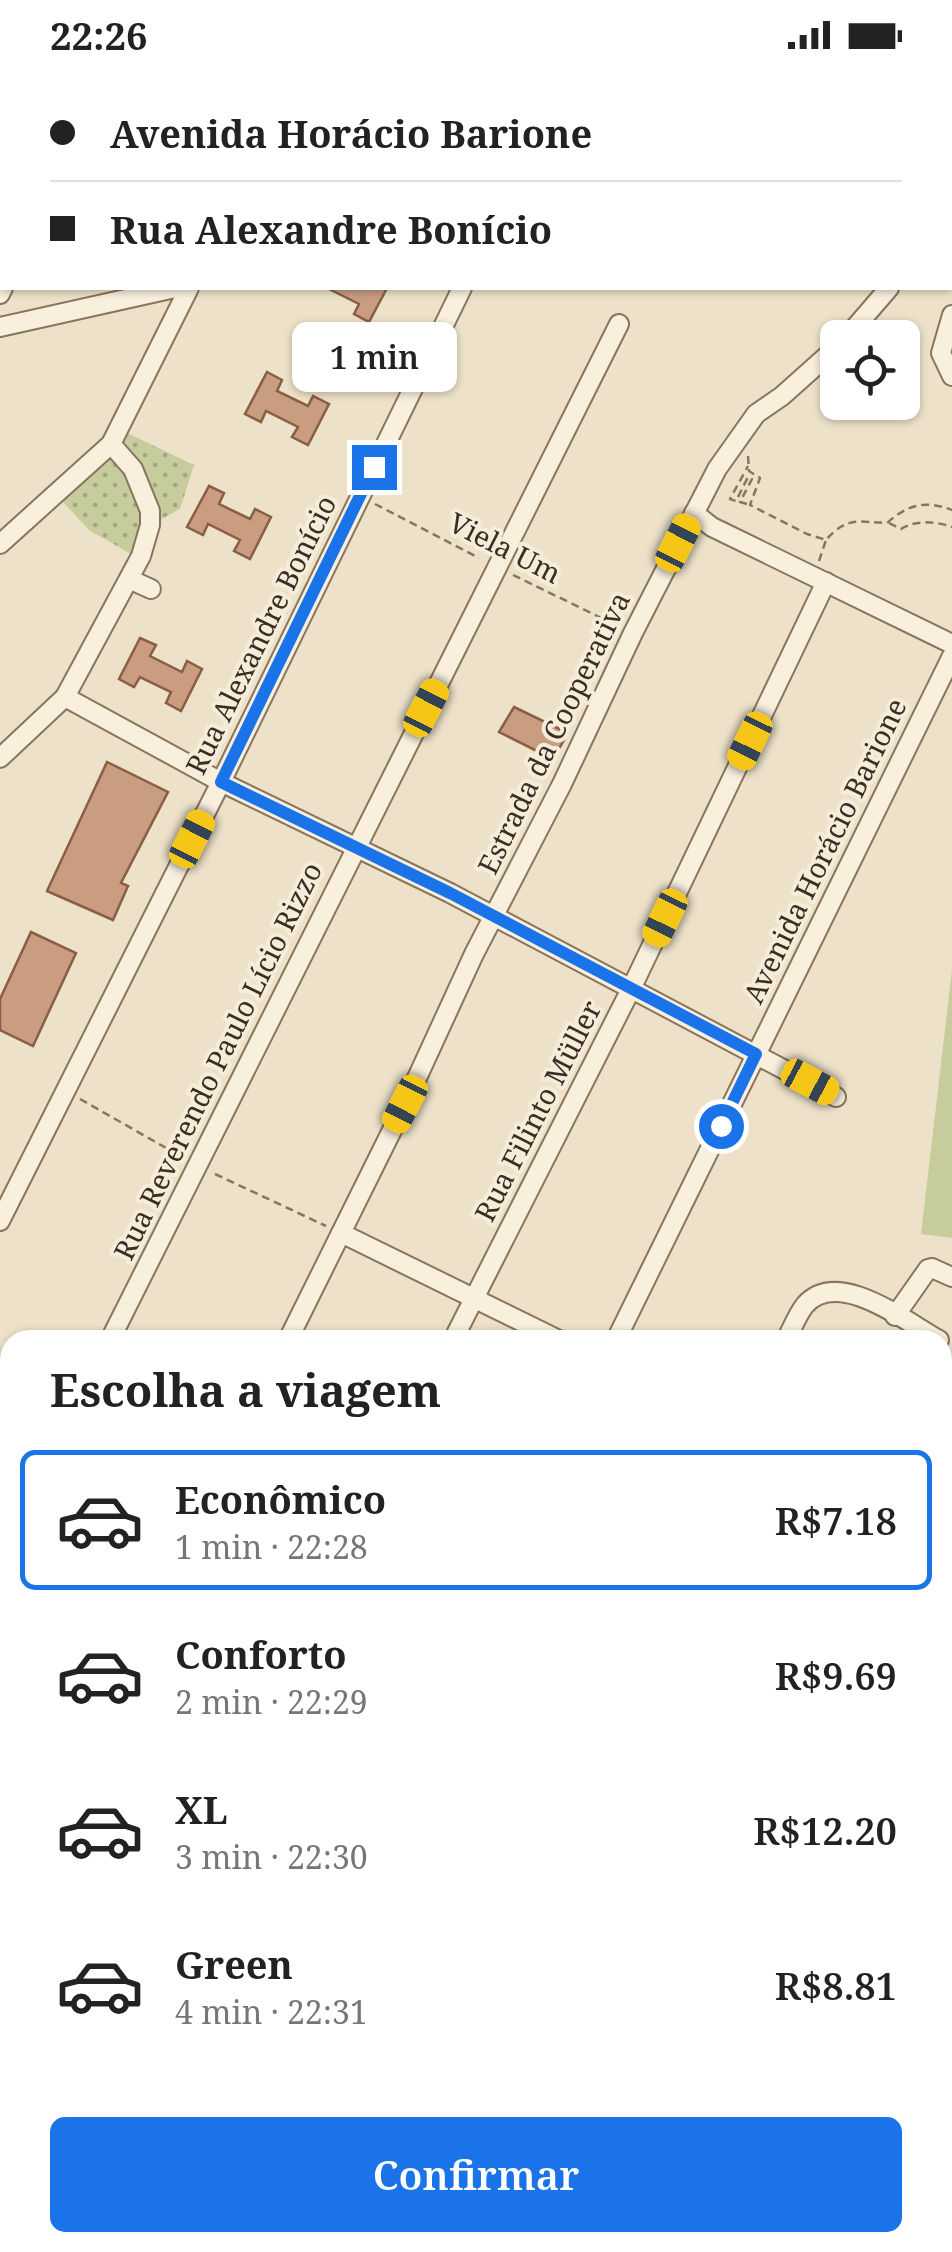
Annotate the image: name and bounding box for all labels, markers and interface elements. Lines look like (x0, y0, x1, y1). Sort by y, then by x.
text: 22:26 (50, 9, 147, 61)
text: Avenida Horácio Barione (110, 107, 592, 159)
text: Rua Alexandre Bonício (110, 203, 552, 255)
map controls (820, 320, 920, 420)
button: locate (820, 320, 920, 420)
callout: 1 min (292, 322, 456, 392)
text: 1 min (330, 335, 419, 378)
route end (352, 445, 397, 490)
street label: Rua Alexandre Bonício (176, 489, 344, 780)
street label: Viela Um (443, 503, 568, 592)
car (651, 509, 705, 577)
street label: Estrada da Cooperativa (468, 585, 638, 880)
car (399, 674, 453, 742)
street label: Avenida Horácio Barione (734, 692, 915, 1009)
car (723, 707, 777, 775)
car (165, 805, 219, 873)
street label: Rua Reverendo Paulo Lício Rizzo (104, 855, 330, 1266)
car (638, 884, 692, 952)
street label: Rua Filinto Müller (465, 994, 609, 1228)
car (776, 1055, 844, 1109)
car (378, 1070, 432, 1138)
route start (699, 1104, 744, 1149)
text: Escolha a viagem (50, 1359, 441, 1420)
text: Econômico (175, 1473, 386, 1525)
icon: car (55, 1475, 145, 1565)
text: R$7.18 (775, 1494, 897, 1546)
text: 1 min · 22:28 (175, 1525, 368, 1568)
text: Conforto (175, 1628, 347, 1680)
icon: car (55, 1630, 145, 1720)
text: R$9.69 (775, 1649, 897, 1701)
text: 2 min · 22:29 (175, 1680, 368, 1723)
text: XL (175, 1783, 228, 1835)
icon: car (55, 1785, 145, 1875)
text: R$12.20 (753, 1804, 897, 1856)
text: 3 min · 22:30 (175, 1835, 368, 1878)
text: Green (175, 1938, 293, 1990)
icon: car (55, 1940, 145, 2030)
text: R$8.81 (775, 1959, 897, 2011)
text: 4 min · 22:31 (175, 1990, 368, 2033)
button: Confirmar (50, 2117, 902, 2232)

